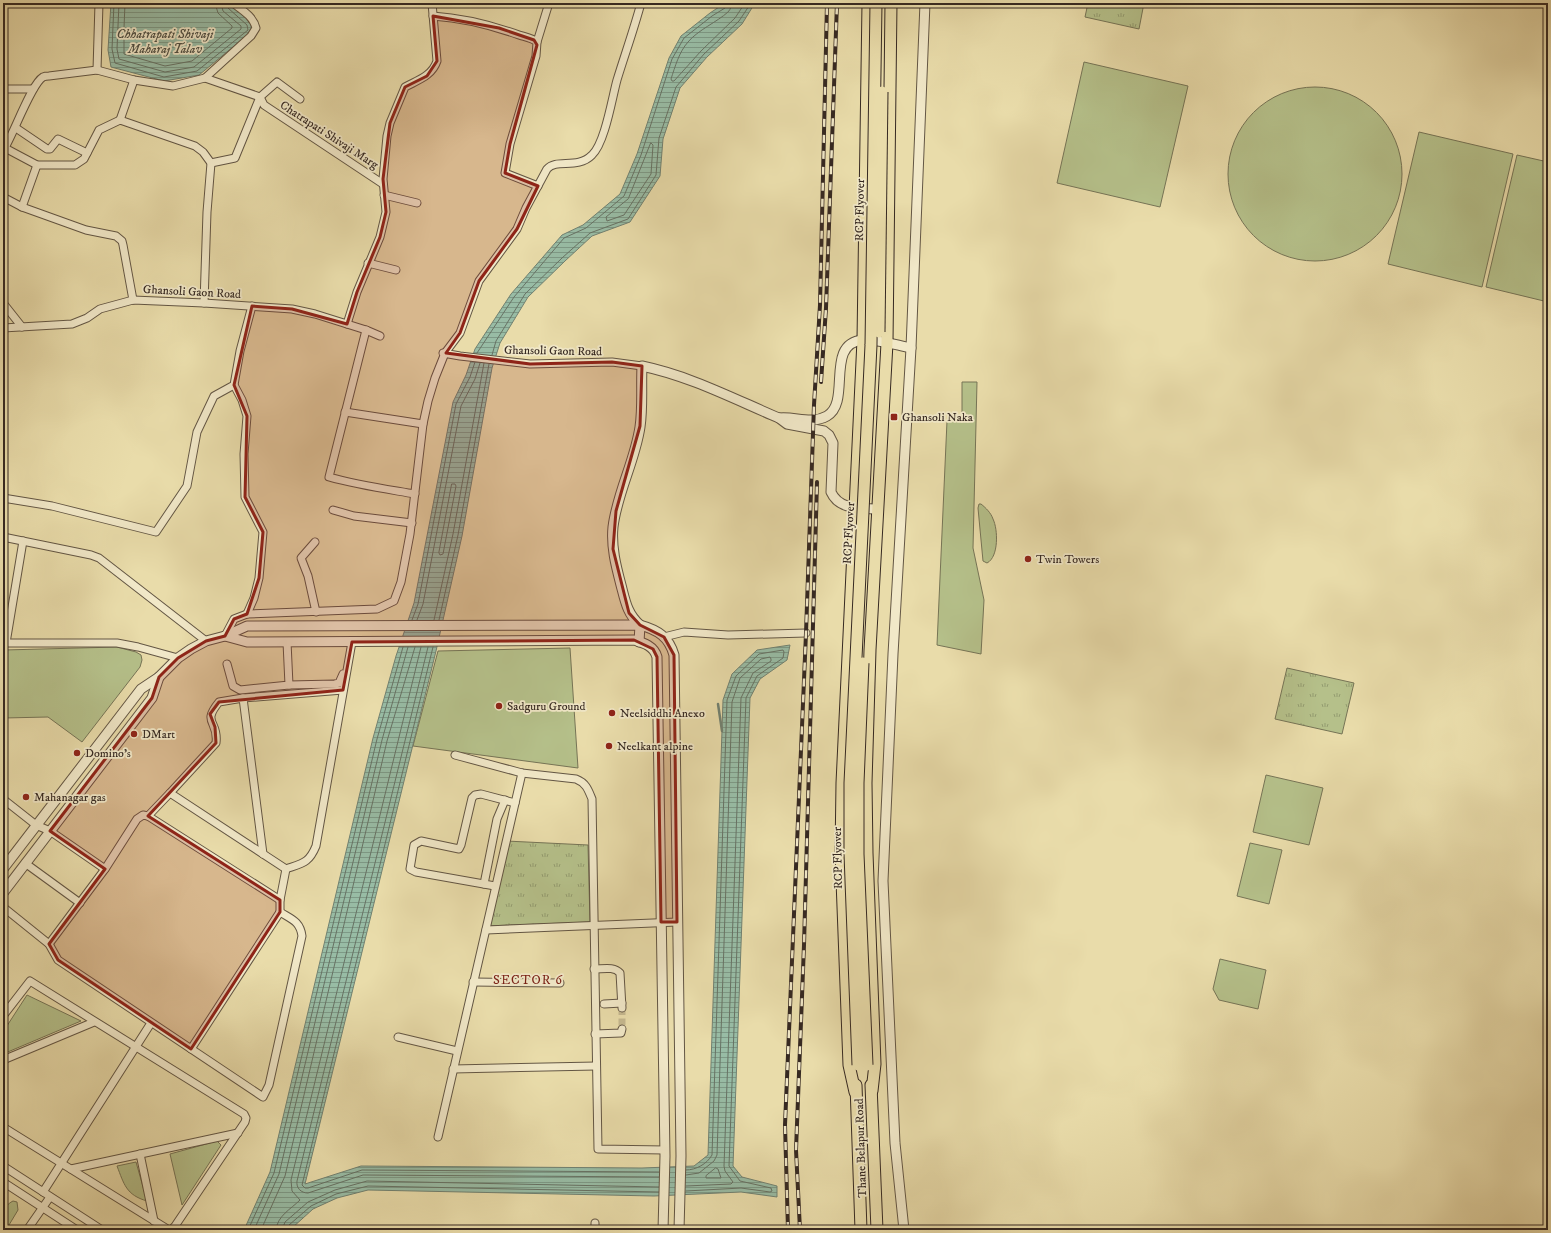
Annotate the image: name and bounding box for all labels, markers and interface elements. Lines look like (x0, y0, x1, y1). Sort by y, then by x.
water label: Chhatrapati Shivaji Maharaj Talav (117, 26, 215, 57)
street label: Chatrapati Shivaji Marg (277, 98, 381, 173)
street label: RCP Flyover (852, 178, 868, 241)
street label: Ghansoli Gaon Road (143, 282, 241, 302)
street label: Ghansoli Gaon Road (504, 343, 602, 359)
place label: Ghansoli Naka (902, 410, 974, 425)
marker: Ghansoli Naka (889, 412, 899, 422)
street label: RCP Flyover (840, 501, 858, 565)
place label: Twin Towers (1036, 552, 1099, 567)
marker: Twin Towers (1023, 554, 1033, 564)
place label: Sadguru Ground (507, 699, 586, 714)
marker: Sadguru Ground (494, 701, 504, 711)
place label: Neelsiddhi Anexo (620, 706, 705, 721)
marker: Neelsiddhi Anexo (607, 708, 617, 718)
place label: DMart (142, 727, 175, 742)
marker: DMart (129, 729, 139, 739)
place label: Neelkant alpine (617, 739, 693, 754)
marker: Neelkant alpine (604, 741, 614, 751)
place label: Domino's (85, 746, 131, 761)
marker: Domino's (72, 748, 82, 758)
place label: Mahanagar gas (34, 790, 106, 805)
marker: Mahanagar gas (21, 792, 31, 802)
street label: RCP Flyover (830, 826, 846, 889)
district label: SECTOR 6 (493, 972, 563, 988)
street label: Thane Belapur Road (852, 1098, 870, 1198)

